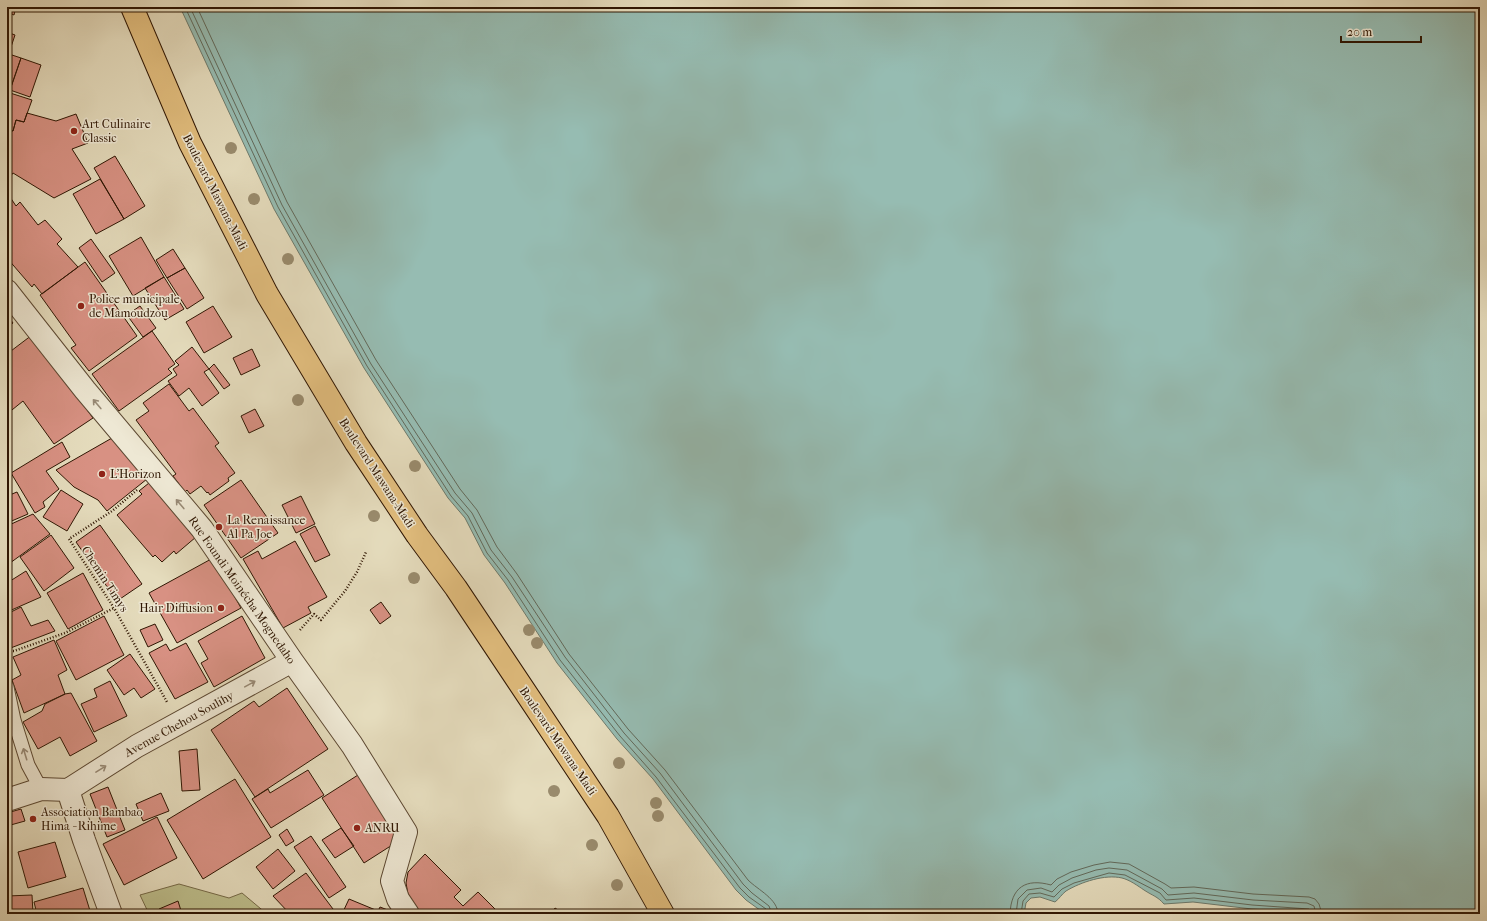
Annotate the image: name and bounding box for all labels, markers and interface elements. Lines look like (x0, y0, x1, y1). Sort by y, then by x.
scale bar (1341, 18, 1421, 44)
text: 20 m (1347, 25, 1372, 39)
place label: Art Culinaire Classic (81, 117, 151, 145)
marker: Art Culinaire Classic (69, 126, 79, 136)
street label: Boulevard Mawana-Madi (180, 132, 250, 253)
place label: Police municipale de Mamoudzou (89, 292, 180, 320)
marker: Police municipale de Mamoudzou (76, 301, 86, 311)
one-way arrow (92, 399, 101, 409)
street label: Boulevard Mawana-Madi (336, 416, 418, 531)
place label: L'Horizon (110, 467, 161, 481)
marker: L'Horizon (97, 469, 107, 479)
one-way arrow (176, 498, 185, 509)
place label: La Renaissance Al Pa Joe (226, 513, 306, 541)
street label: Rue Foundi Moinécha Mognedaho (186, 514, 298, 666)
marker: La Renaissance Al Pa Joe (214, 522, 224, 532)
street label: Chemin Timys (79, 543, 132, 615)
place label: Hair Diffusion (139, 601, 213, 615)
marker: Hair Diffusion (216, 603, 226, 613)
one-way arrow (244, 680, 256, 687)
street label: Boulevard Mawana-Madi (516, 684, 600, 798)
street label: Avenue Chehou Soulihy (121, 688, 237, 760)
one-way arrow (21, 748, 28, 761)
one-way arrow (95, 765, 106, 773)
place label: Association Bambao Hima - Rihime (40, 805, 143, 833)
marker: Association Bambao Hima - Rihime (28, 814, 38, 824)
place label: ANRU (364, 821, 400, 835)
marker: ANRU (352, 823, 362, 833)

